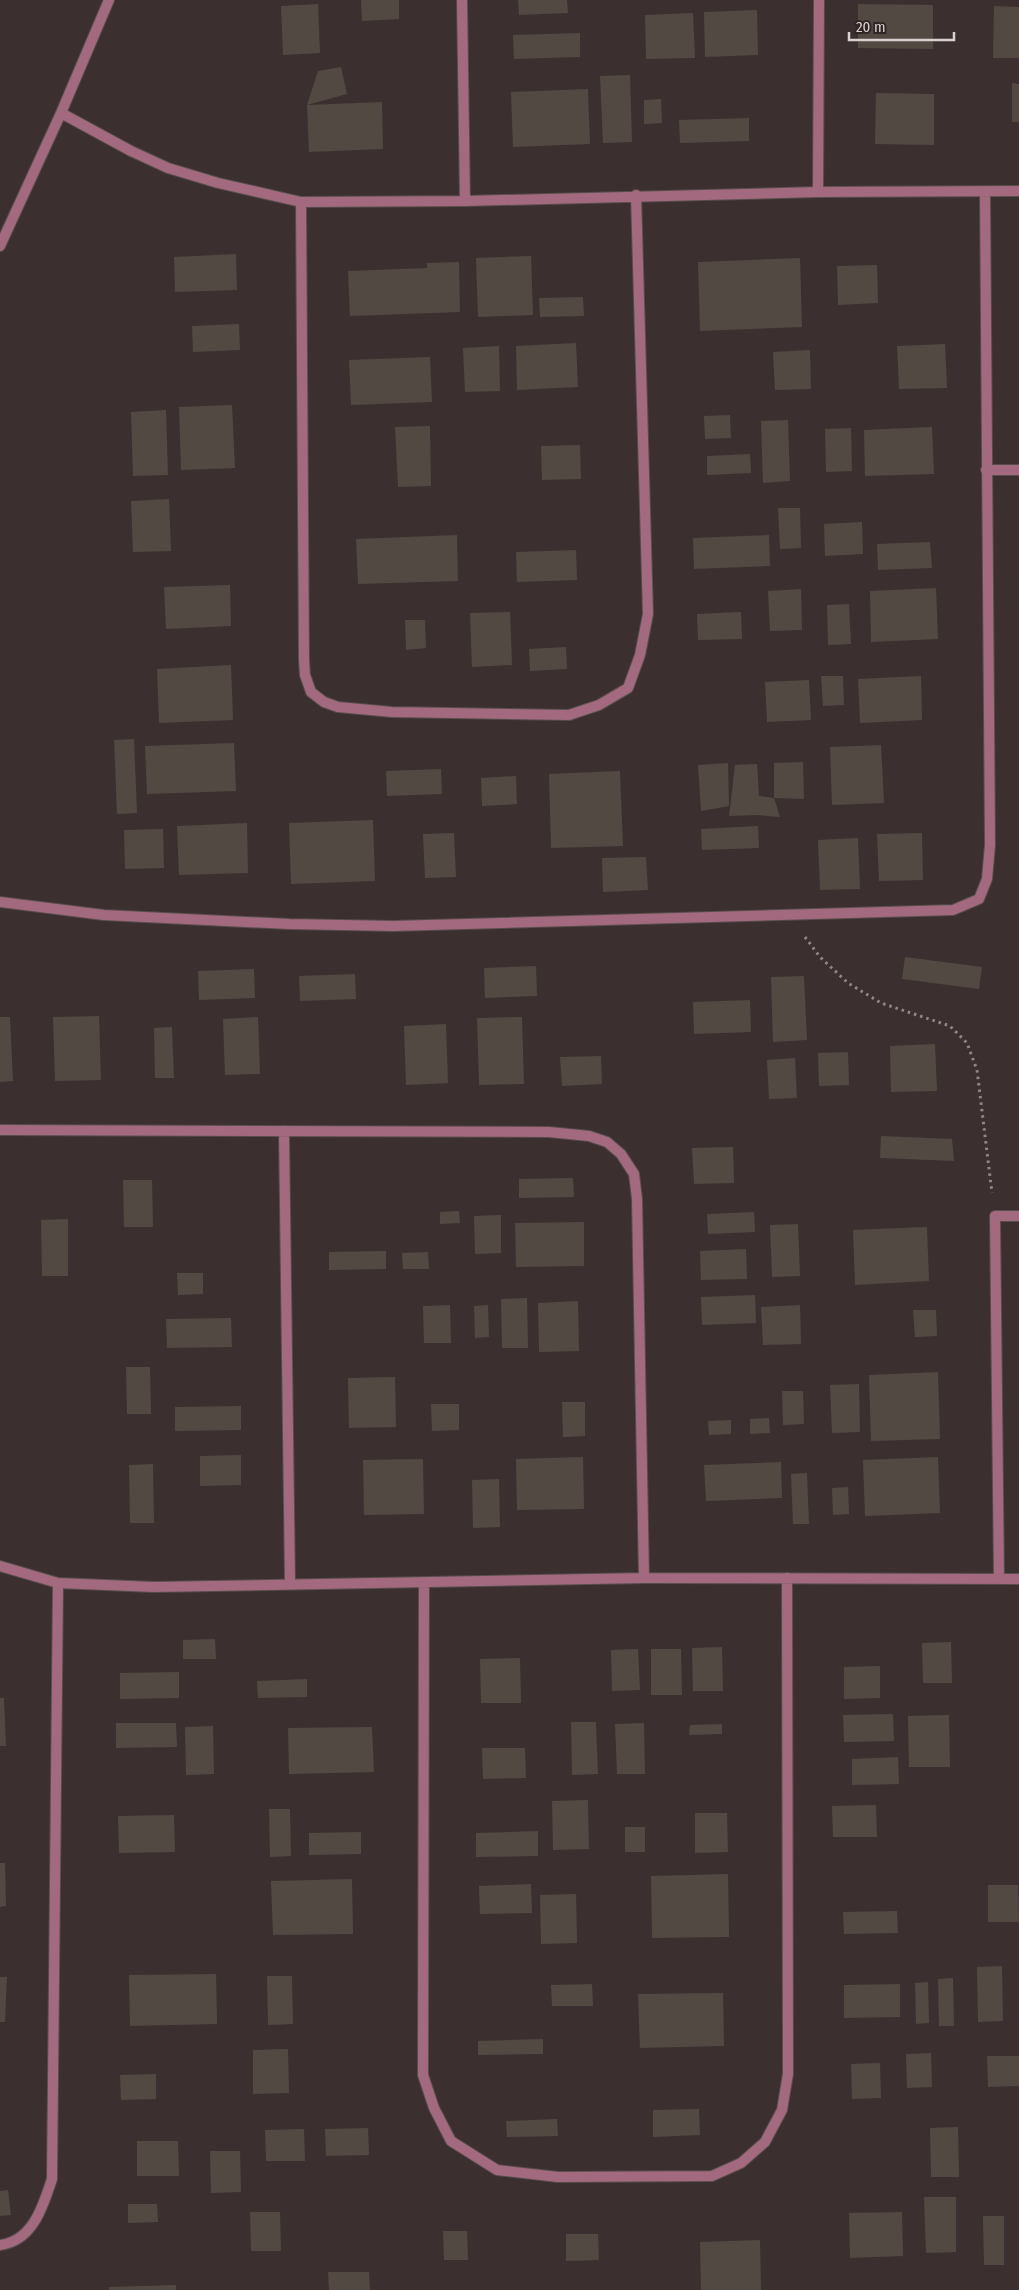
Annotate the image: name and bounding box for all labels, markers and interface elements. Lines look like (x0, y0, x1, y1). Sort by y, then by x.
scale bar (849, 10, 954, 42)
text: 20 m (856, 18, 886, 36)

